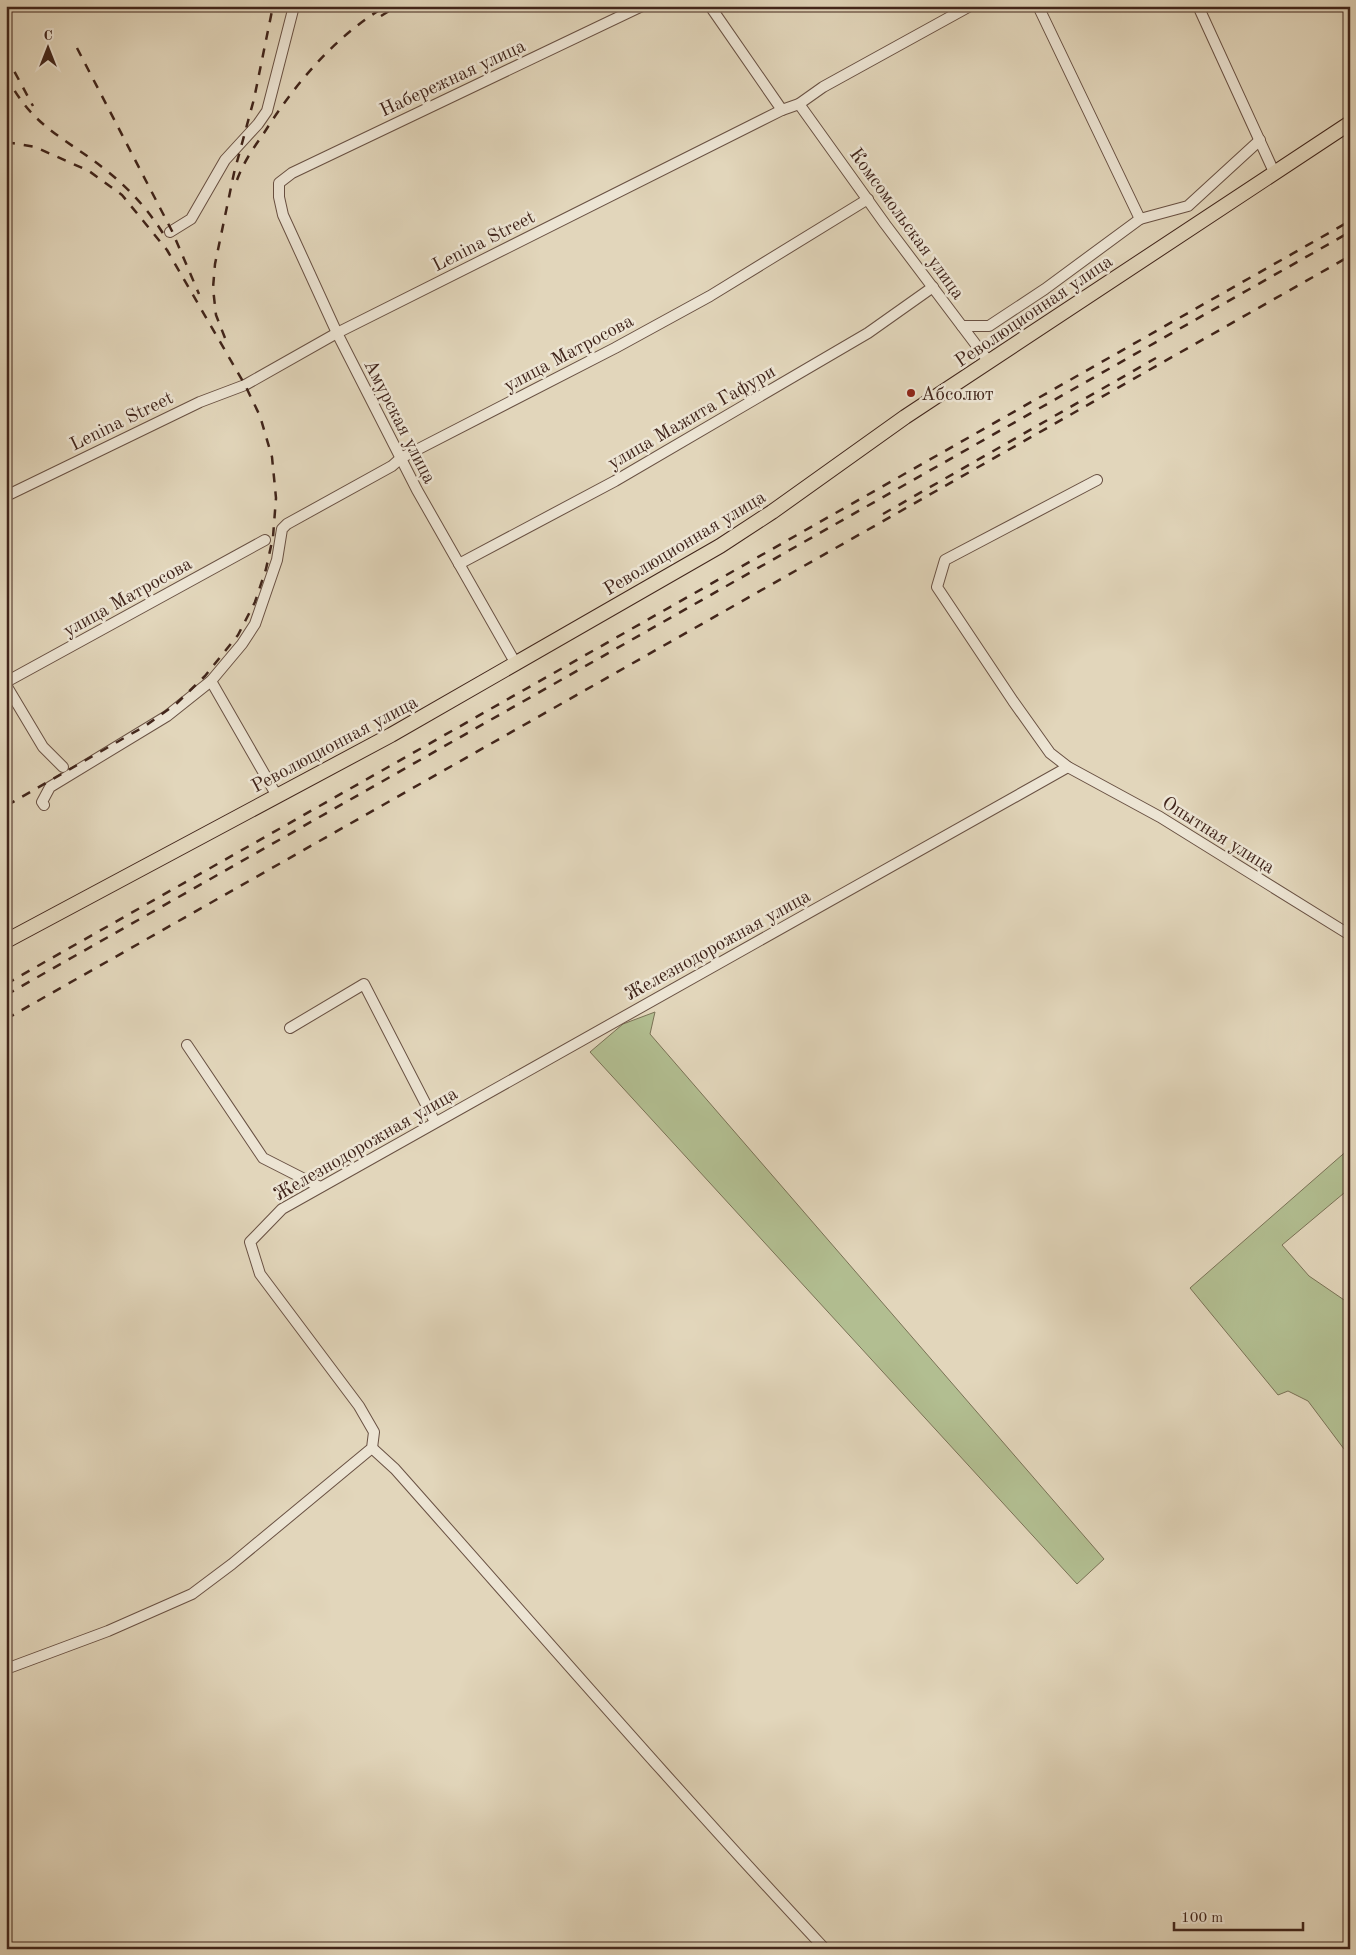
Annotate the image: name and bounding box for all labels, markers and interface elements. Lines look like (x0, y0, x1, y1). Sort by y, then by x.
north arrow (22, 22, 72, 72)
text: С (43, 29, 53, 43)
street label: Набережная улица (377, 37, 529, 121)
street label: Комсомольская улица (845, 145, 967, 304)
street label: Lenina Street (430, 208, 538, 276)
street label: Революционная улица (952, 252, 1117, 372)
street label: улица Матросова (501, 312, 638, 396)
street label: Амурская улица (359, 357, 438, 488)
street label: улица Мажита Гафури (605, 363, 779, 474)
place label: Абсолют (921, 386, 994, 405)
marker: Абсолют (905, 387, 917, 399)
street label: Lenina Street (68, 389, 177, 455)
street label: Революционная улица (601, 488, 770, 600)
street label: улица Матросова (61, 555, 196, 641)
street label: Революционная улица (249, 693, 422, 797)
street label: Опытная улица (1158, 794, 1278, 879)
street label: Железнодорожная улица (622, 887, 815, 1005)
street label: Железнодорожная улица (271, 1084, 462, 1206)
scale bar (1174, 1900, 1302, 1932)
text: 100 m (1181, 1911, 1223, 1926)

